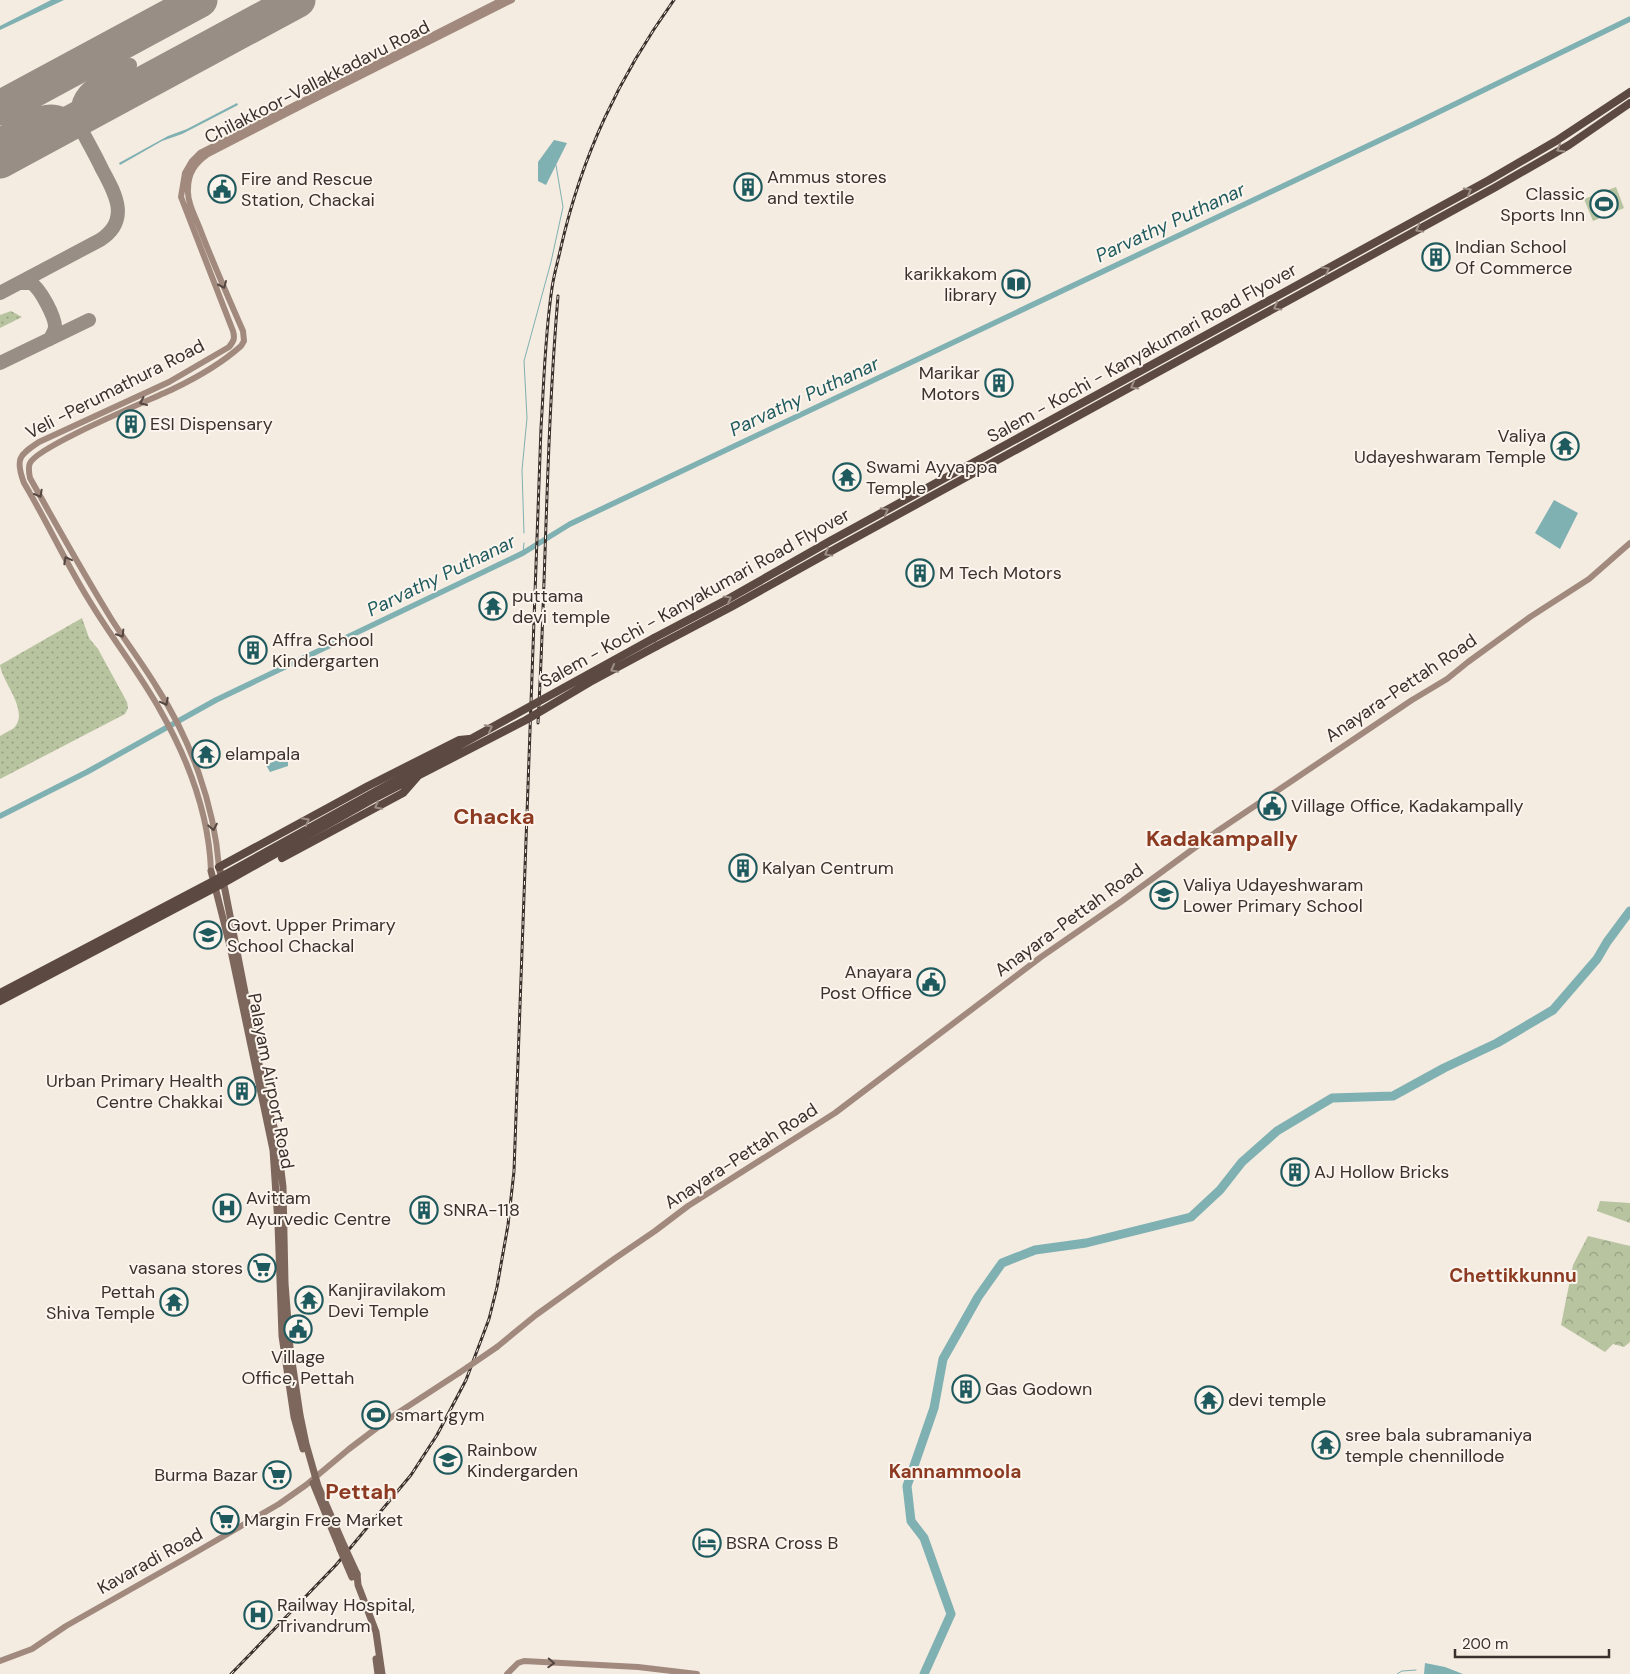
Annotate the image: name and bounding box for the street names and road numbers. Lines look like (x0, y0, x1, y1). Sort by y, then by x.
street label: Chilakkoor-Vallakkadavu Road (200, 15, 434, 149)
street label: Salem - Kochi - Kanyakumari Road Flyover (983, 257, 1301, 448)
street label: Veli -Perumathura Road (22, 333, 208, 445)
street label: Salem - Kochi - Kanyakumari Road Flyover (536, 502, 854, 693)
street label: Anayara-Pettah Road (1320, 628, 1482, 748)
street label: Anayara-Pettah Road (990, 858, 1148, 982)
street label: Palayam Airport Road (242, 991, 300, 1171)
street label: Anayara-Pettah Road (660, 1097, 822, 1215)
street label: Kavaradi Road (93, 1522, 207, 1600)

